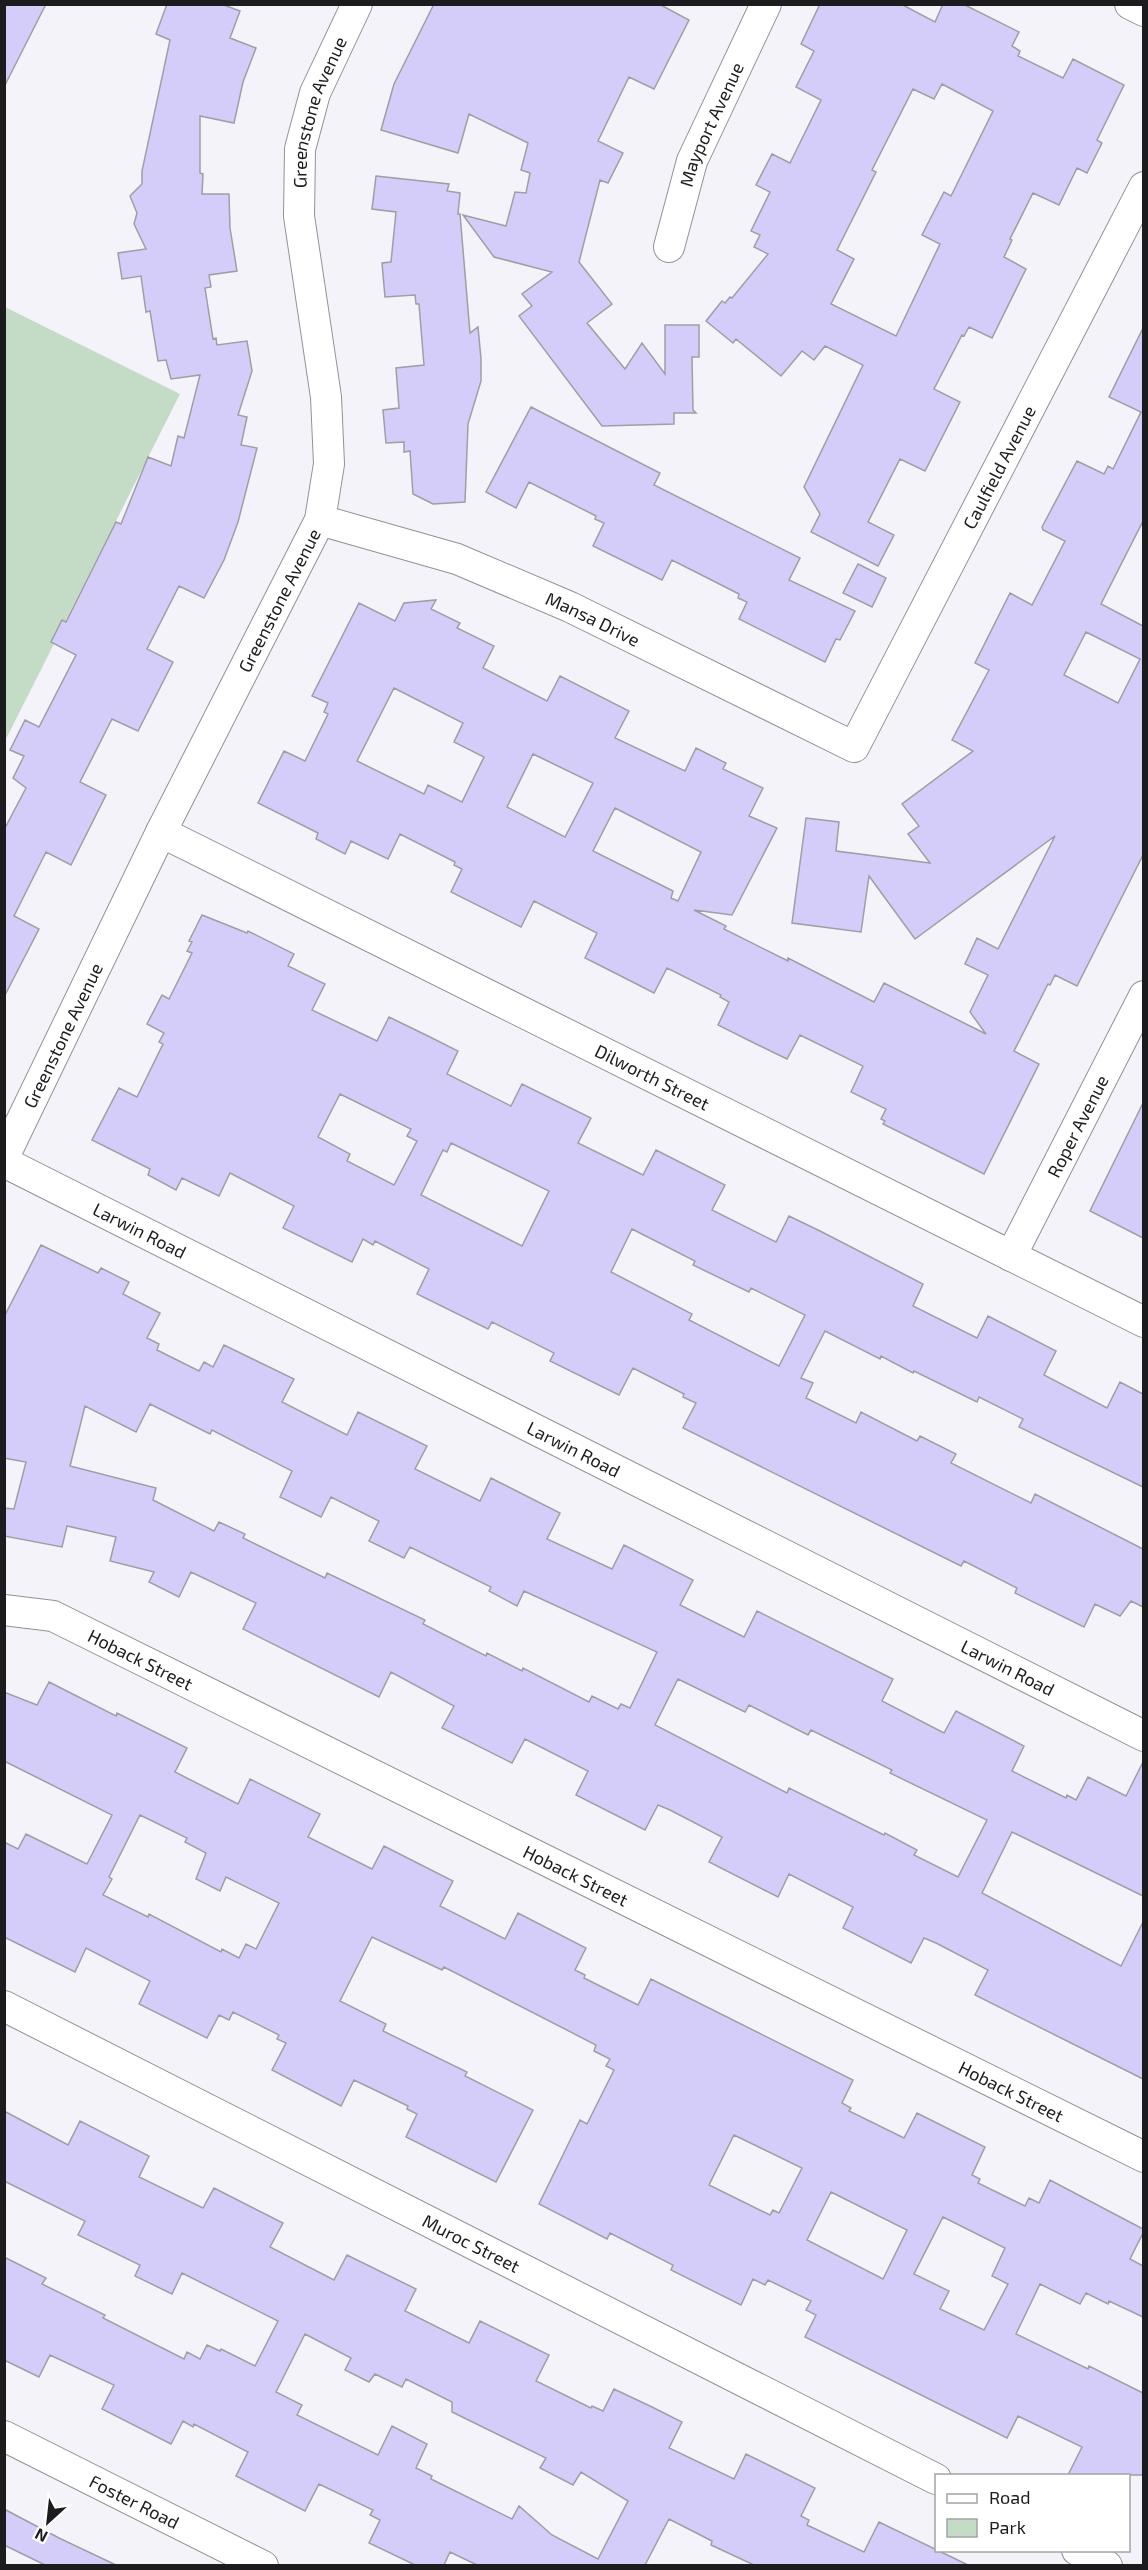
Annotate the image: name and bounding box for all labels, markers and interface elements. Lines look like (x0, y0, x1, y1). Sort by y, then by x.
street label: Greenstone Avenue (288, 33, 351, 188)
street label: Mayport Avenue (675, 59, 748, 189)
street label: Caulfield Avenue (958, 402, 1040, 533)
street label: Greenstone Avenue (233, 525, 325, 676)
street label: Mansa Drive (543, 587, 644, 651)
street label: Greenstone Avenue (18, 959, 107, 1112)
street label: Dilworth Street (591, 1039, 713, 1115)
street label: Roper Avenue (1042, 1071, 1113, 1181)
street label: Larwin Road (89, 1198, 190, 1263)
street label: Larwin Road (523, 1416, 624, 1482)
street label: Hoback Street (84, 1624, 197, 1695)
street label: Larwin Road (958, 1635, 1058, 1700)
street label: Hoback Street (520, 1840, 632, 1911)
street label: Hoback Street (955, 2056, 1067, 2126)
street label: Muroc Street (419, 2209, 524, 2277)
street label: Foster Road (86, 2470, 183, 2533)
legend (935, 2474, 1130, 2552)
text: Road (989, 2486, 1030, 2508)
north arrow (18, 2492, 78, 2552)
text: Park (989, 2516, 1026, 2538)
text: N (31, 2525, 50, 2547)

